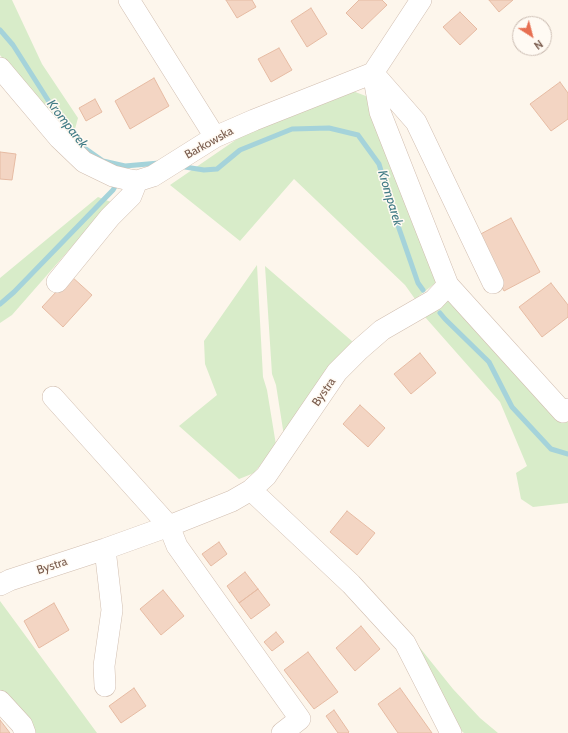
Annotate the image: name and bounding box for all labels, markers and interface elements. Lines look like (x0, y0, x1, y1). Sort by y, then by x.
north arrow (512, 16, 552, 56)
text: N (531, 37, 546, 53)
water label: Kromparek (43, 97, 91, 151)
street label: Barkowska (182, 124, 236, 162)
water label: Kromparek (374, 168, 406, 228)
street label: Bystra (309, 375, 339, 409)
street label: Bystra (35, 554, 69, 578)

